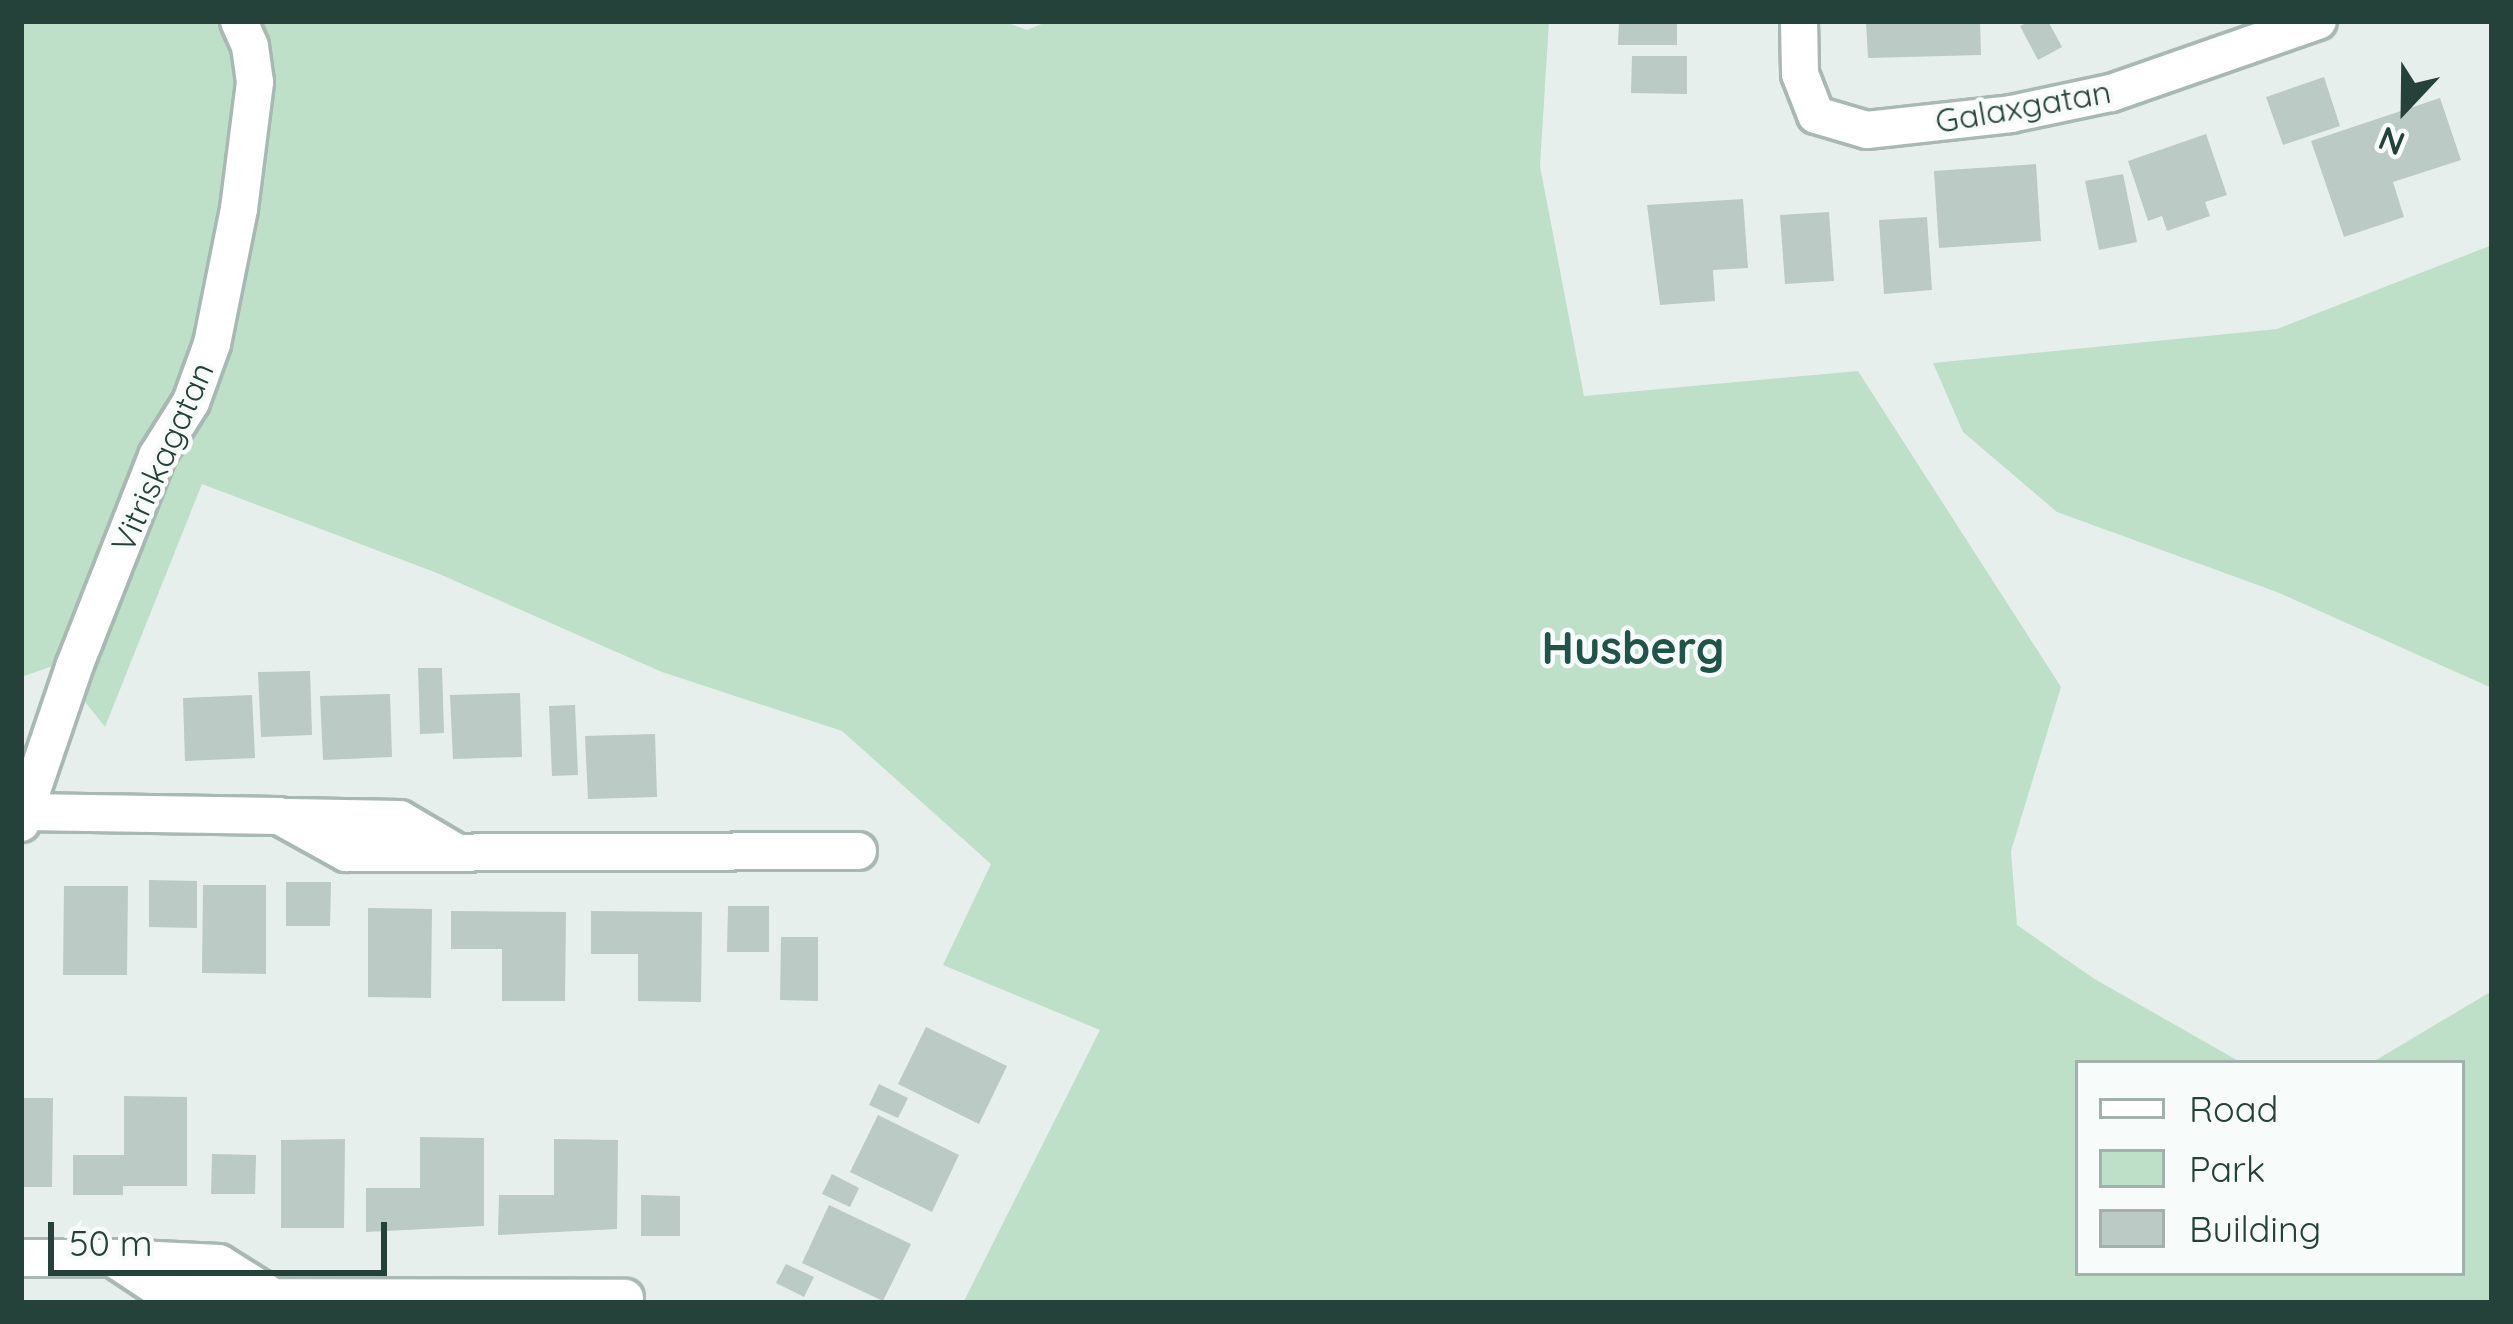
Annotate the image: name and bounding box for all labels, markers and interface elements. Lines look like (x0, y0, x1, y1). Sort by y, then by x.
north arrow (2345, 48, 2465, 168)
street label: Galaxgatan (1932, 71, 2114, 141)
text: N (2372, 118, 2410, 165)
street label: Vitriskagatan (102, 356, 222, 558)
district label: Husberg (1542, 621, 1724, 675)
legend (2075, 1060, 2465, 1276)
text: Road (2189, 1086, 2278, 1131)
text: Park (2189, 1146, 2265, 1191)
scale bar (54, 1198, 393, 1272)
text: Building (2189, 1206, 2321, 1251)
text: 50 m (69, 1220, 153, 1265)

